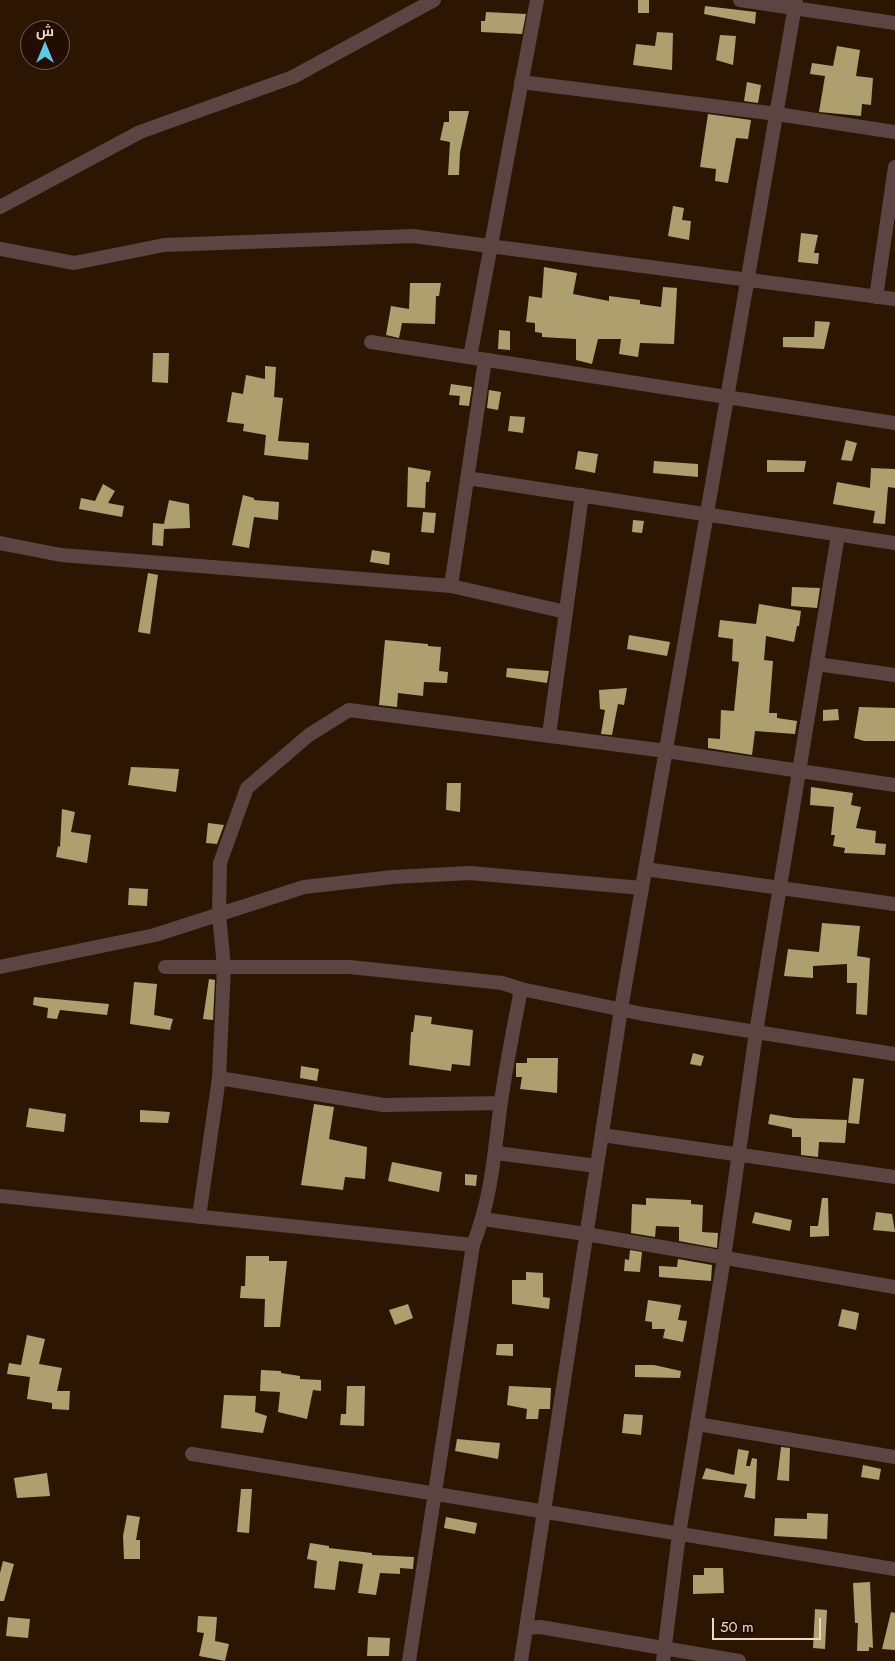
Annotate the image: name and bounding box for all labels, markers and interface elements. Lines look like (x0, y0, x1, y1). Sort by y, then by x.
north arrow (20, 20, 70, 70)
text: ش (36, 21, 54, 41)
scale bar (715, 1608, 824, 1640)
text: 50 m (720, 1616, 754, 1638)

